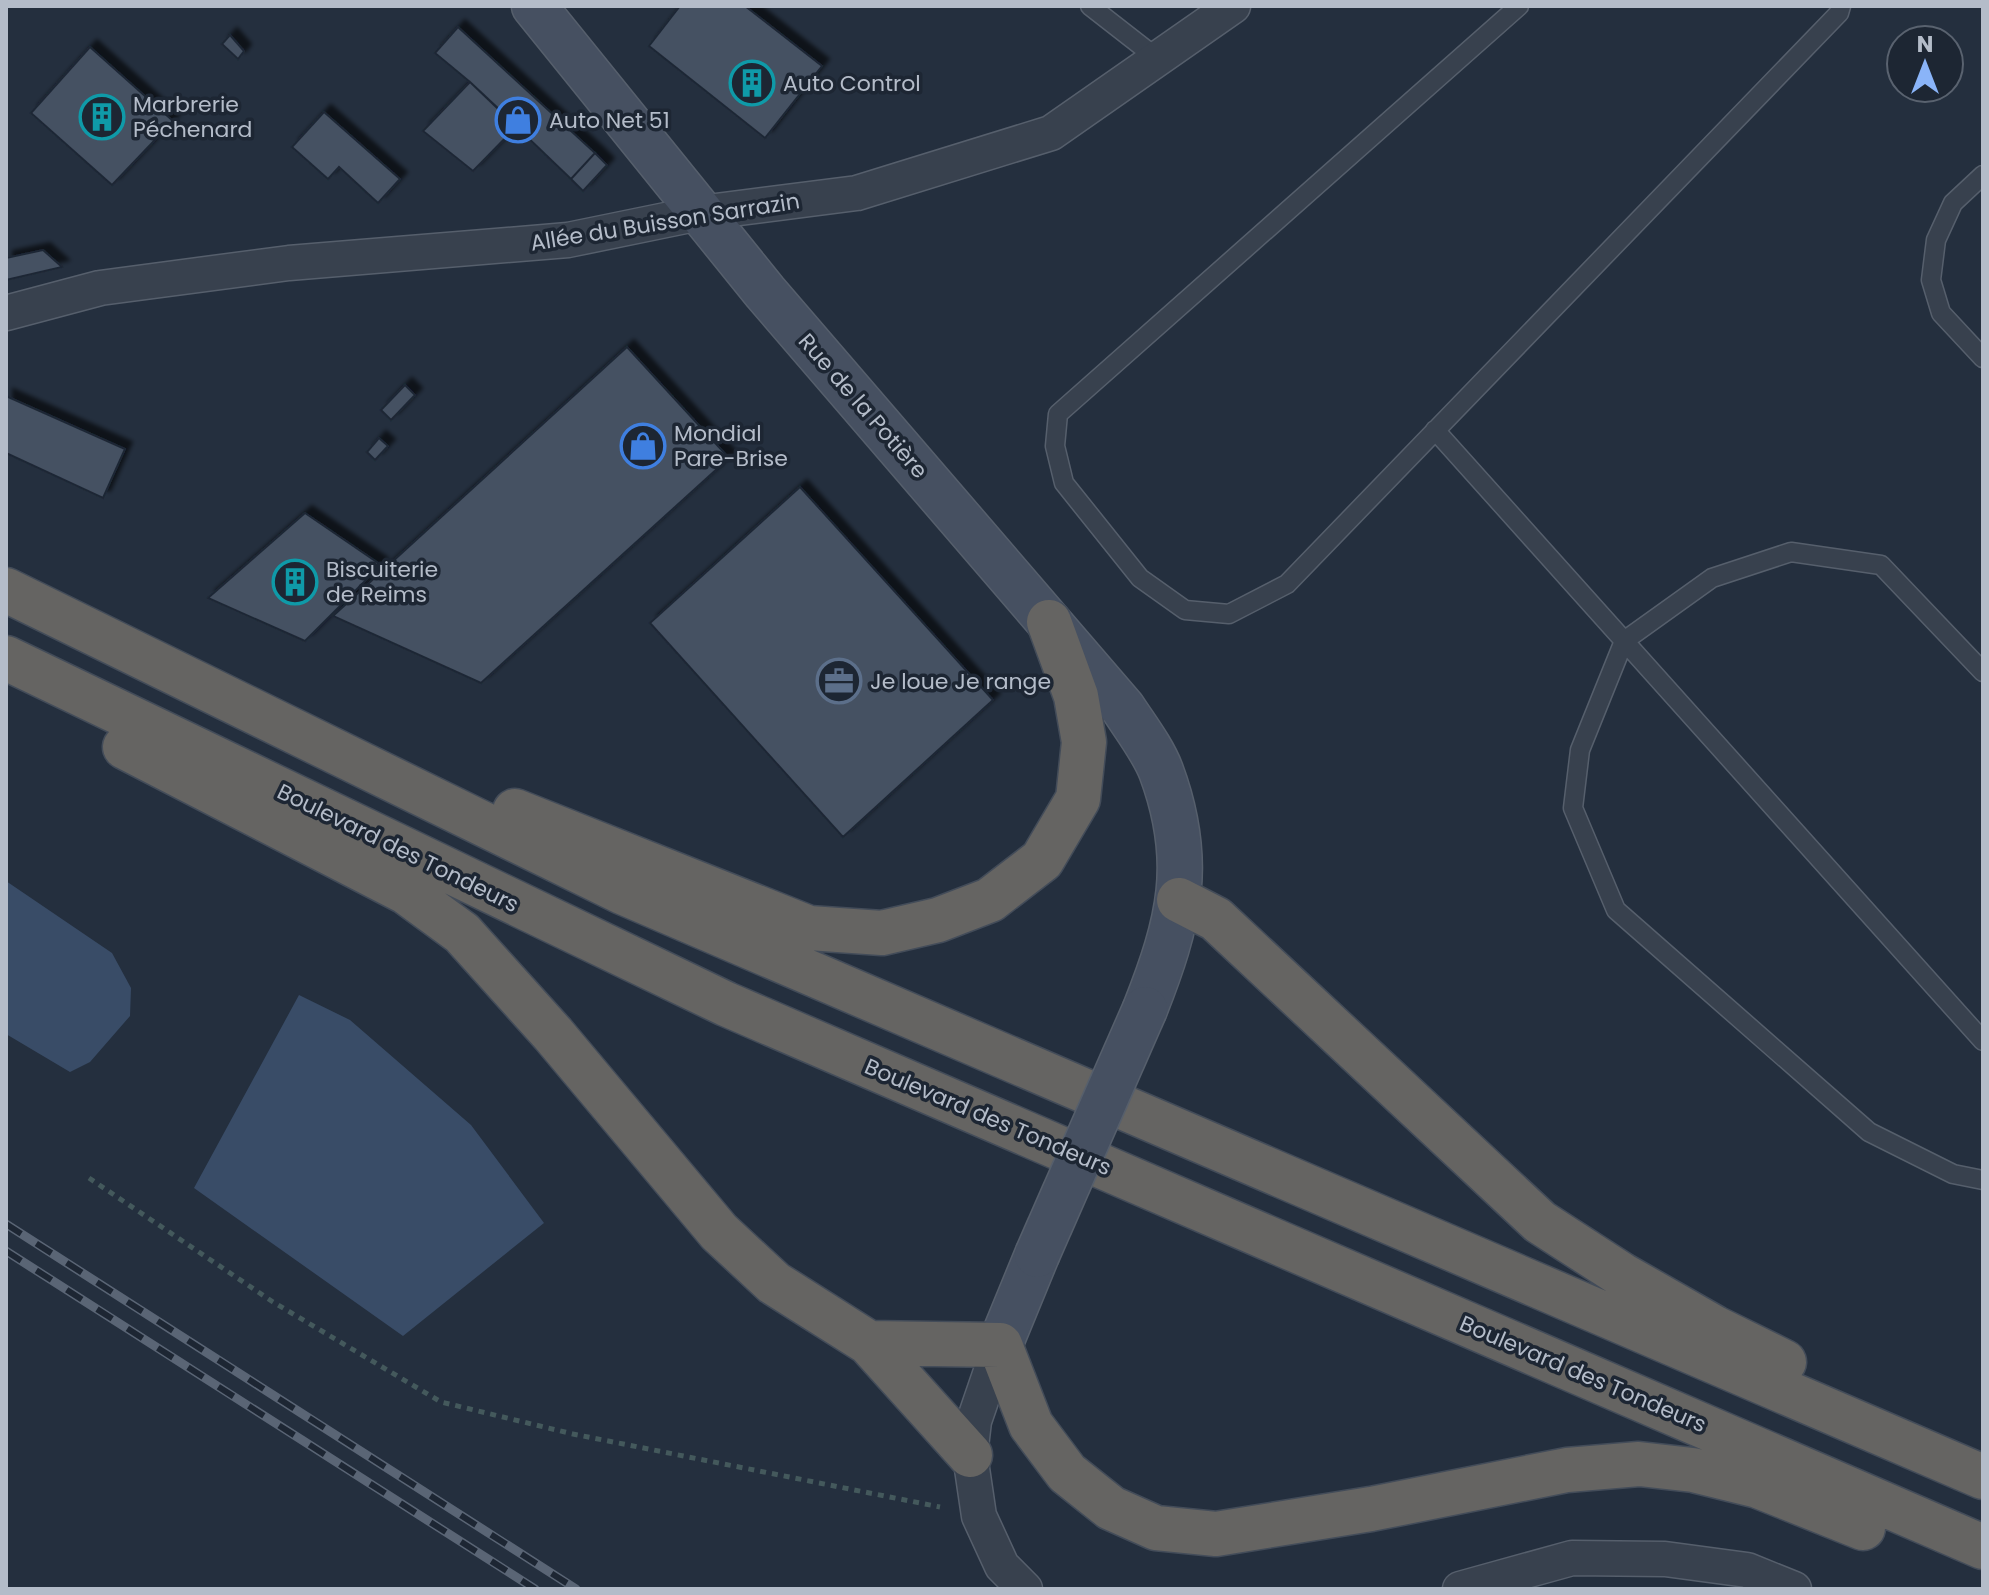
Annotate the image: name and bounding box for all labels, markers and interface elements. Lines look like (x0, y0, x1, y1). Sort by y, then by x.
north arrow (1885, 24, 1965, 104)
text: N (1917, 29, 1933, 60)
building icon: Auto Control (728, 59, 776, 107)
place label: Auto Control (783, 68, 921, 99)
place label: Marbrerie Péchenard (133, 89, 252, 145)
building icon: Marbrerie Péchenard (78, 93, 126, 141)
shop icon: Auto Net 51 (494, 96, 542, 144)
place label: Auto Net 51 (549, 105, 670, 136)
street label: Allée du Buisson Sarrazin (528, 185, 802, 259)
street label: Rue de la Potière (791, 327, 935, 485)
place label: Mondial Pare-Brise (674, 418, 788, 474)
shop icon: Mondial Pare-Brise (619, 422, 667, 470)
place label: Biscuiterie de Reims (326, 554, 438, 610)
building icon: Biscuiterie de Reims (271, 558, 319, 606)
office icon: Je loue Je range (815, 657, 863, 705)
place label: Je loue Je range (870, 666, 1051, 697)
street label: Boulevard des Tondeurs (272, 776, 524, 920)
street label: Boulevard des Tondeurs (860, 1051, 1116, 1183)
street label: Boulevard des Tondeurs (1455, 1308, 1711, 1440)

